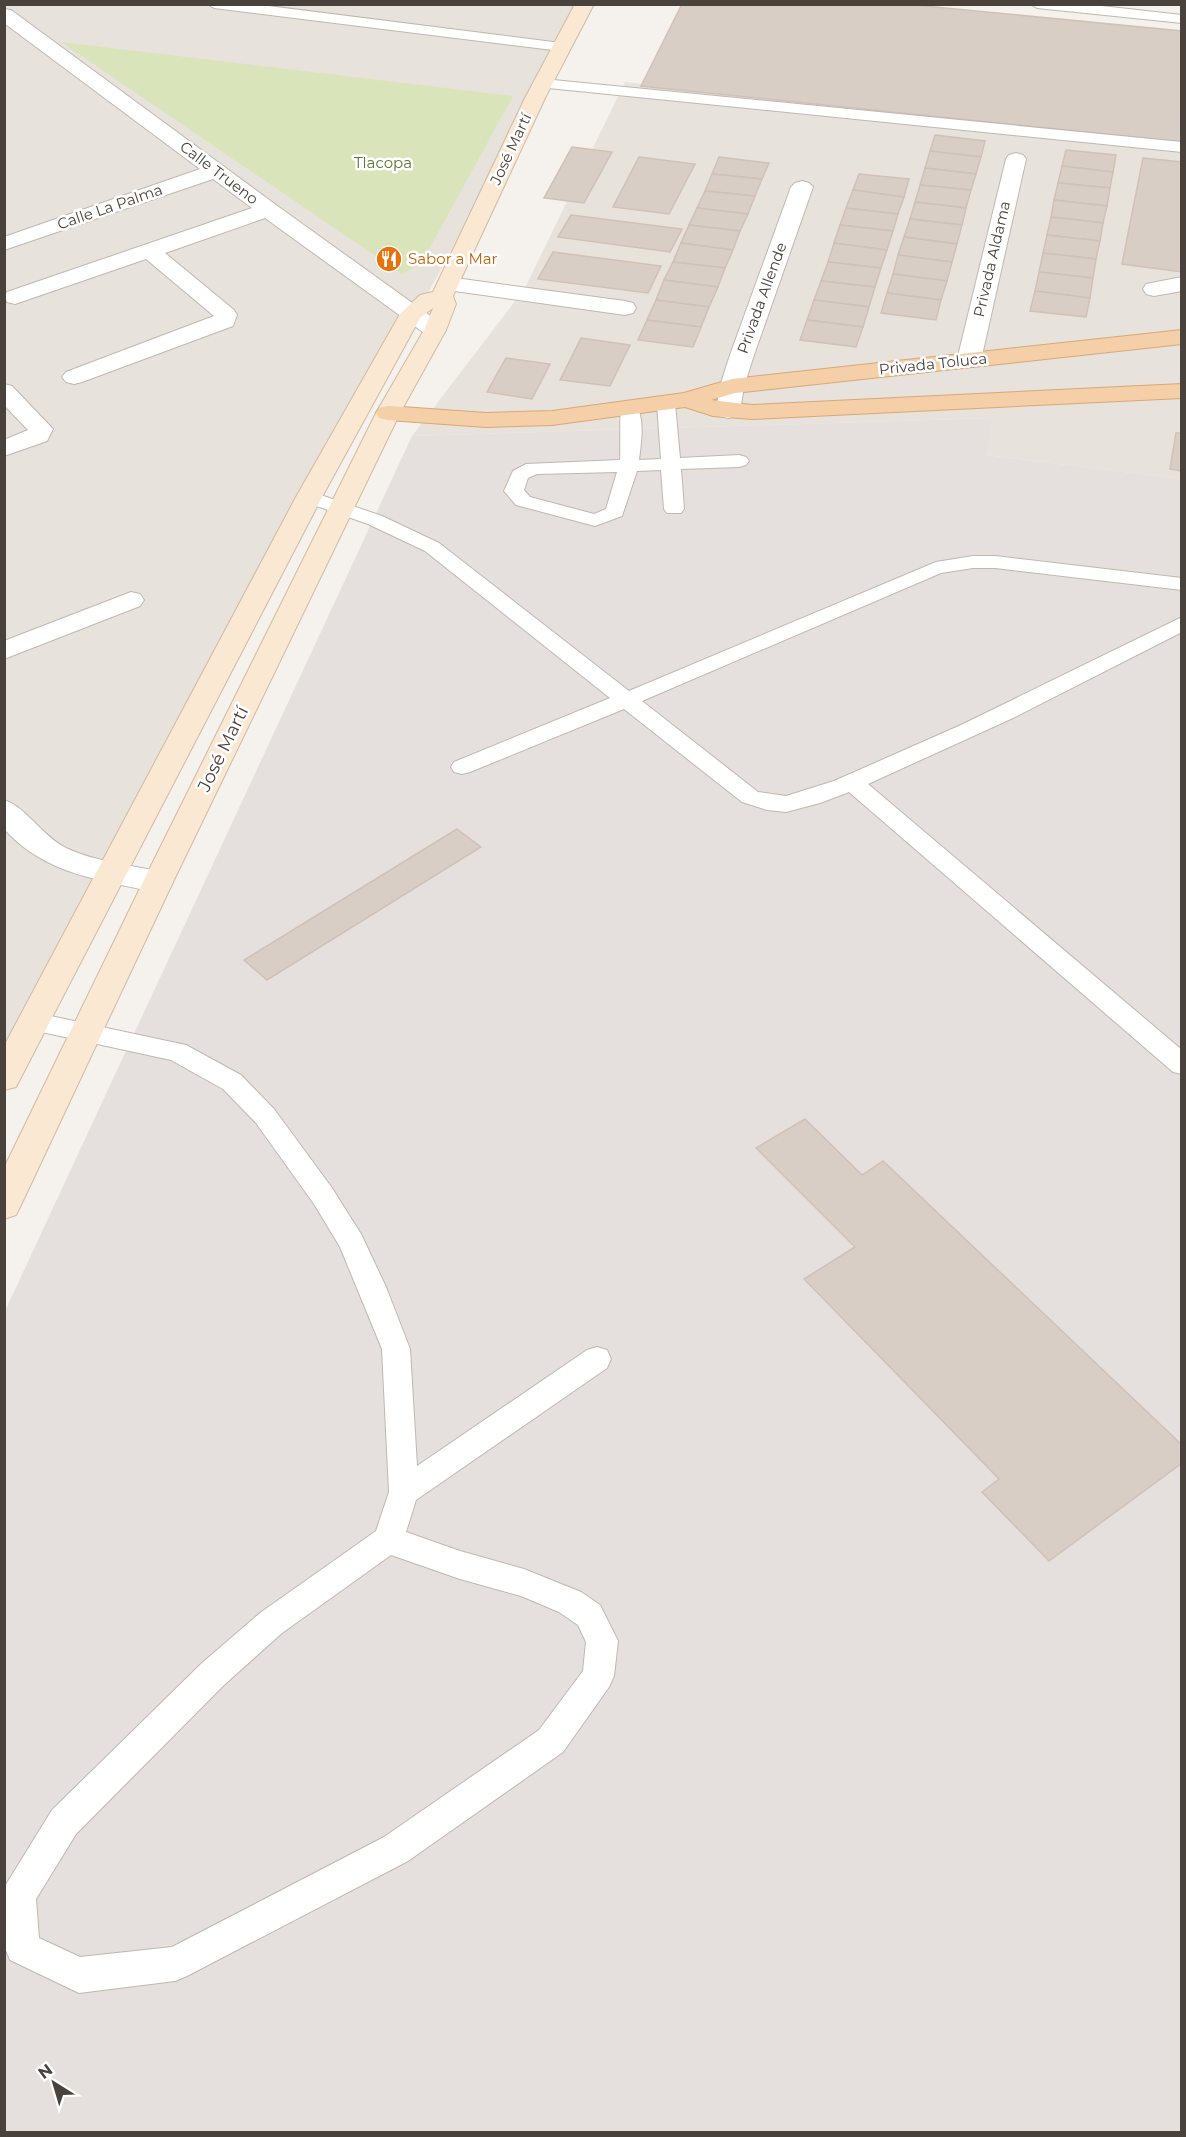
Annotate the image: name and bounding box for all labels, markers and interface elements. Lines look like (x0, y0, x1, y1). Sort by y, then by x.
street label: José Martí (485, 109, 536, 189)
street label: Calle Trueno (176, 137, 262, 208)
park label: Tlacopa (354, 153, 412, 172)
street label: Calle La Palma (55, 180, 165, 233)
street label: Privada Aldama (969, 199, 1014, 319)
street label: Privada Allende (733, 239, 791, 356)
restaurant icon: Sabor a Mar (374, 244, 404, 274)
place label: Sabor a Mar (408, 249, 498, 268)
street label: Privada Toluca (878, 348, 988, 379)
street label: José Martí (192, 702, 254, 796)
north arrow (24, 2053, 84, 2113)
text: N (34, 2060, 56, 2083)

